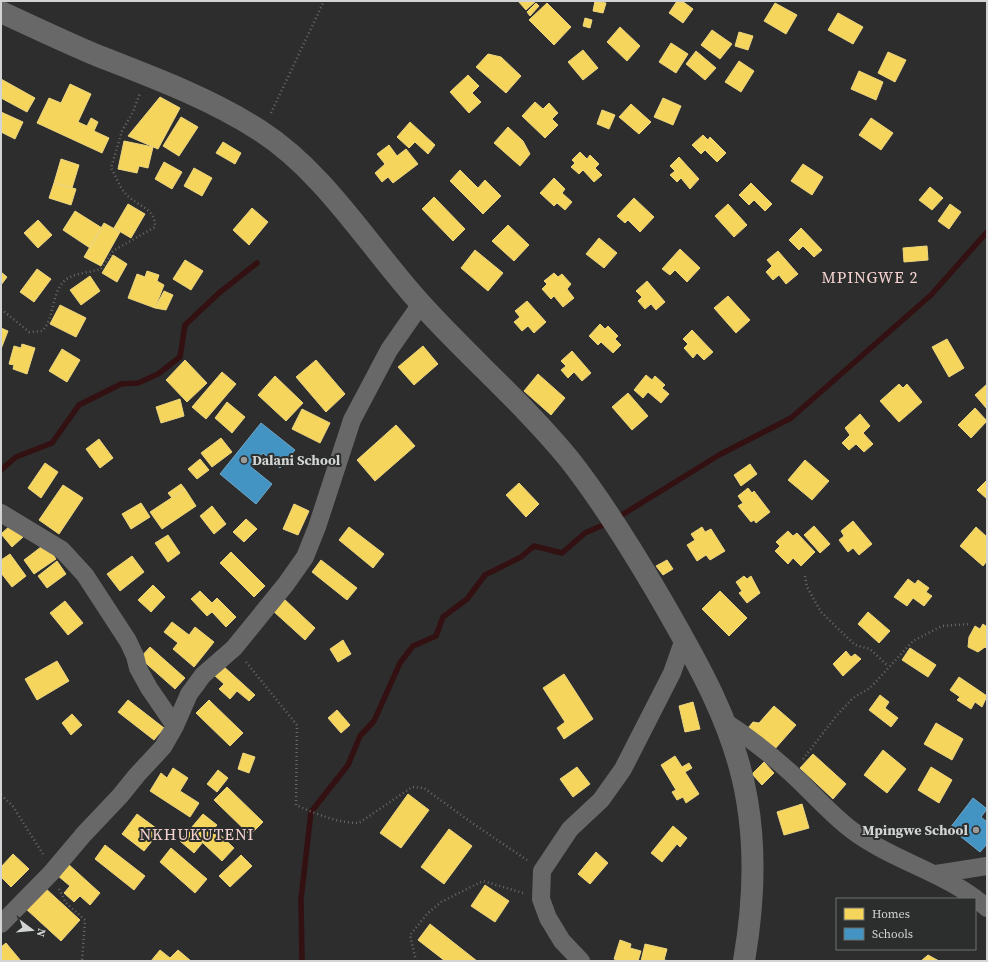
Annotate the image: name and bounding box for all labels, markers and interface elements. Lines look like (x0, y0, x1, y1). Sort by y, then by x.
district label: MPINGWE 2 (821, 266, 919, 288)
place label: Dalani School (252, 450, 341, 470)
marker: Dalani School (239, 455, 249, 465)
place label: Mpingwe School (862, 820, 968, 840)
district label: NKHUKUTENI (139, 823, 255, 845)
marker: Mpingwe School (971, 825, 981, 835)
legend (836, 898, 976, 950)
text: Homes (872, 906, 910, 922)
north arrow (12, 910, 52, 950)
text: Schools (872, 926, 913, 942)
text: N (33, 927, 49, 939)

